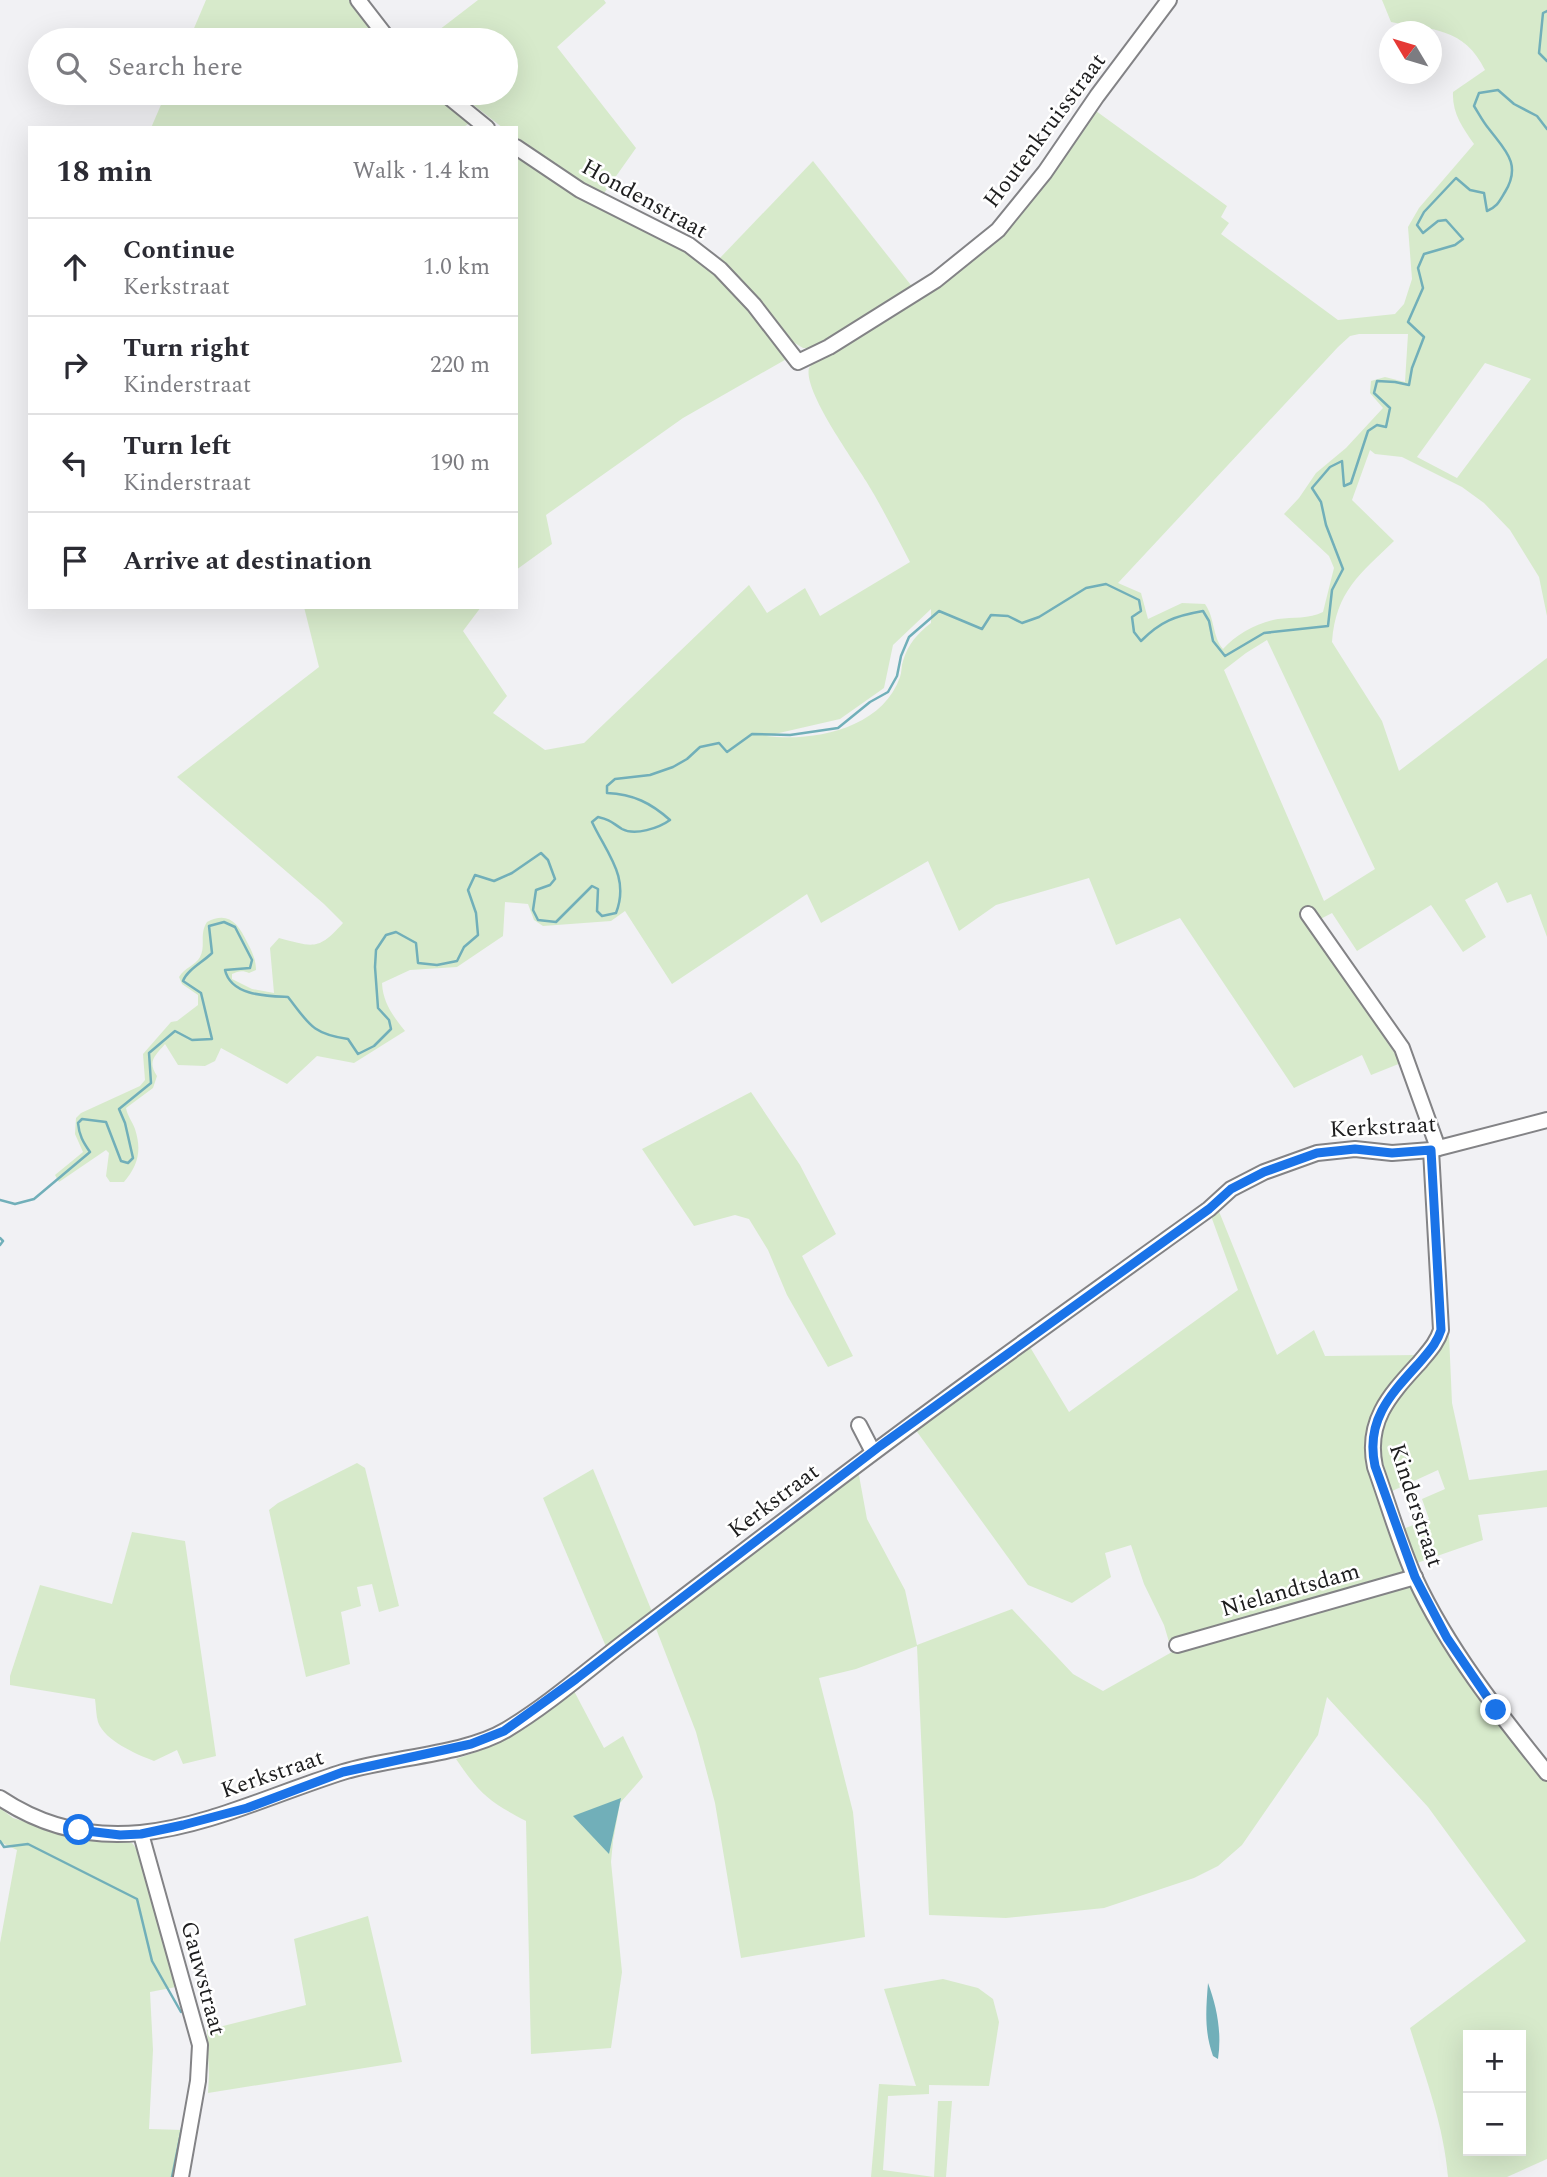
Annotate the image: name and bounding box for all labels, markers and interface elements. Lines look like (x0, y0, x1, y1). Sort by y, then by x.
north arrow (1379, 21, 1442, 84)
search box (28, 28, 518, 105)
street label: Houtenkruisstraat (975, 46, 1115, 216)
text: Search here (108, 47, 243, 87)
icon: search (52, 48, 90, 86)
text: 18 min (56, 149, 153, 195)
street label: Hondenstraat (575, 150, 714, 249)
text: Walk · 1.4 km (353, 154, 490, 189)
text: Continue (123, 230, 235, 270)
icon: ahead (56, 248, 94, 286)
text: 1.0 km (423, 250, 490, 285)
text: Kerkstraat (123, 270, 230, 305)
text: Turn right (123, 328, 250, 368)
icon: right (56, 346, 94, 384)
text: 220 m (430, 348, 490, 383)
text: Kinderstraat (123, 368, 251, 403)
text: Turn left (123, 426, 231, 466)
icon: left (56, 444, 94, 482)
text: 190 m (430, 446, 490, 481)
text: Kinderstraat (123, 466, 251, 501)
text: Arrive at destination (123, 541, 372, 581)
icon: arrive (56, 542, 94, 580)
street label: Kerkstraat (1329, 1107, 1437, 1148)
street label: Kinderstraat (1379, 1439, 1452, 1572)
street label: Kerkstraat (721, 1455, 827, 1547)
street label: Nielandtsdam (1217, 1554, 1364, 1627)
route end (1480, 1694, 1511, 1725)
street label: Kerkstraat (216, 1740, 329, 1808)
route start (63, 1814, 94, 1845)
street label: Gauwstraat (170, 1917, 235, 2040)
map controls (1463, 2030, 1526, 2156)
button: + (1463, 2030, 1526, 2093)
button: − (1463, 2093, 1526, 2156)

